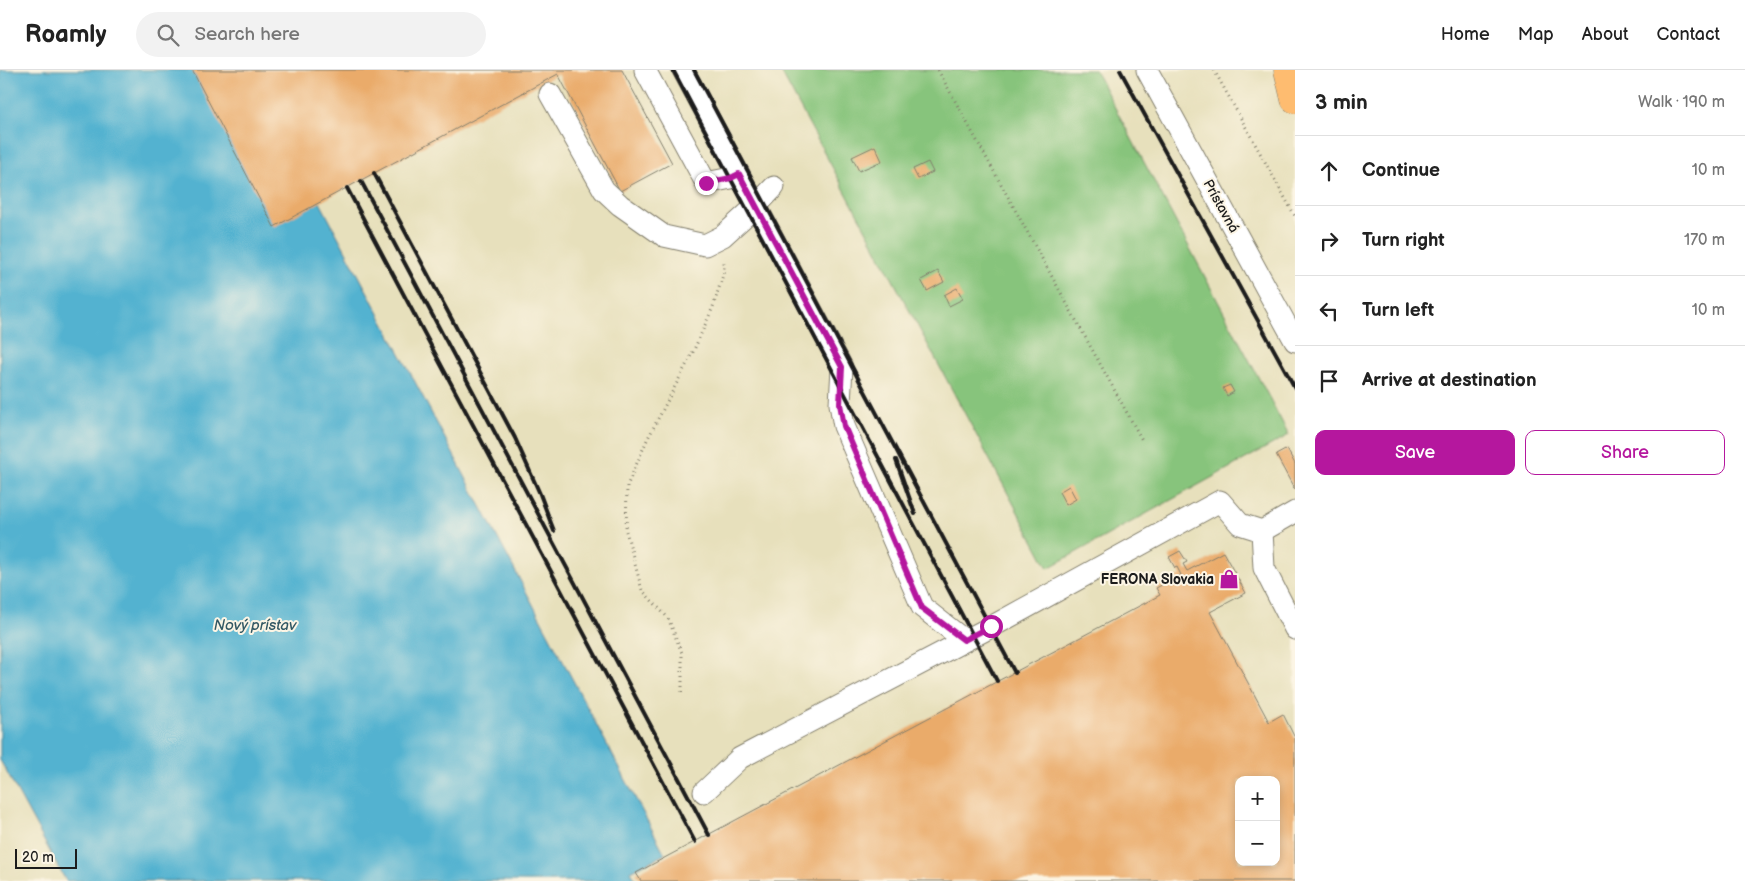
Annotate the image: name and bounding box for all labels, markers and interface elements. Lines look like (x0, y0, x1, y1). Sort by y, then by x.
search box (136, 12, 486, 57)
text: Roamly (25, 20, 106, 49)
icon: search (154, 21, 182, 49)
text: Search here (194, 23, 300, 46)
text: Home (1441, 24, 1490, 45)
text: Map (1518, 24, 1554, 45)
text: About (1582, 24, 1629, 45)
text: Contact (1657, 24, 1720, 45)
text: 3 min (1315, 90, 1368, 115)
text: Walk · 190 m (1638, 93, 1725, 112)
icon: ahead (1315, 157, 1343, 185)
text: Continue (1362, 159, 1440, 182)
text: 10 m (1692, 161, 1725, 180)
route end (695, 172, 718, 195)
street label: Prístavná (1199, 176, 1243, 236)
icon: right (1315, 227, 1343, 255)
text: Turn right (1362, 229, 1445, 252)
text: 170 m (1684, 231, 1725, 250)
icon: left (1315, 297, 1343, 325)
text: Turn left (1362, 299, 1434, 322)
text: 10 m (1692, 301, 1725, 320)
icon: arrive (1315, 367, 1343, 395)
text: Arrive at destination (1362, 369, 1537, 392)
button: Save (1315, 430, 1515, 475)
button: Share (1525, 430, 1725, 475)
shop icon: FERONA Slovakia (1218, 568, 1240, 590)
place label: FERONA Slovakia (1101, 571, 1214, 588)
route start (980, 615, 1003, 638)
water label: Nový prístav (214, 616, 297, 635)
map controls (1235, 776, 1280, 866)
button: + (1235, 776, 1280, 821)
button: − (1235, 821, 1280, 866)
scale bar (15, 846, 78, 869)
text: 20 m (22, 849, 54, 866)

